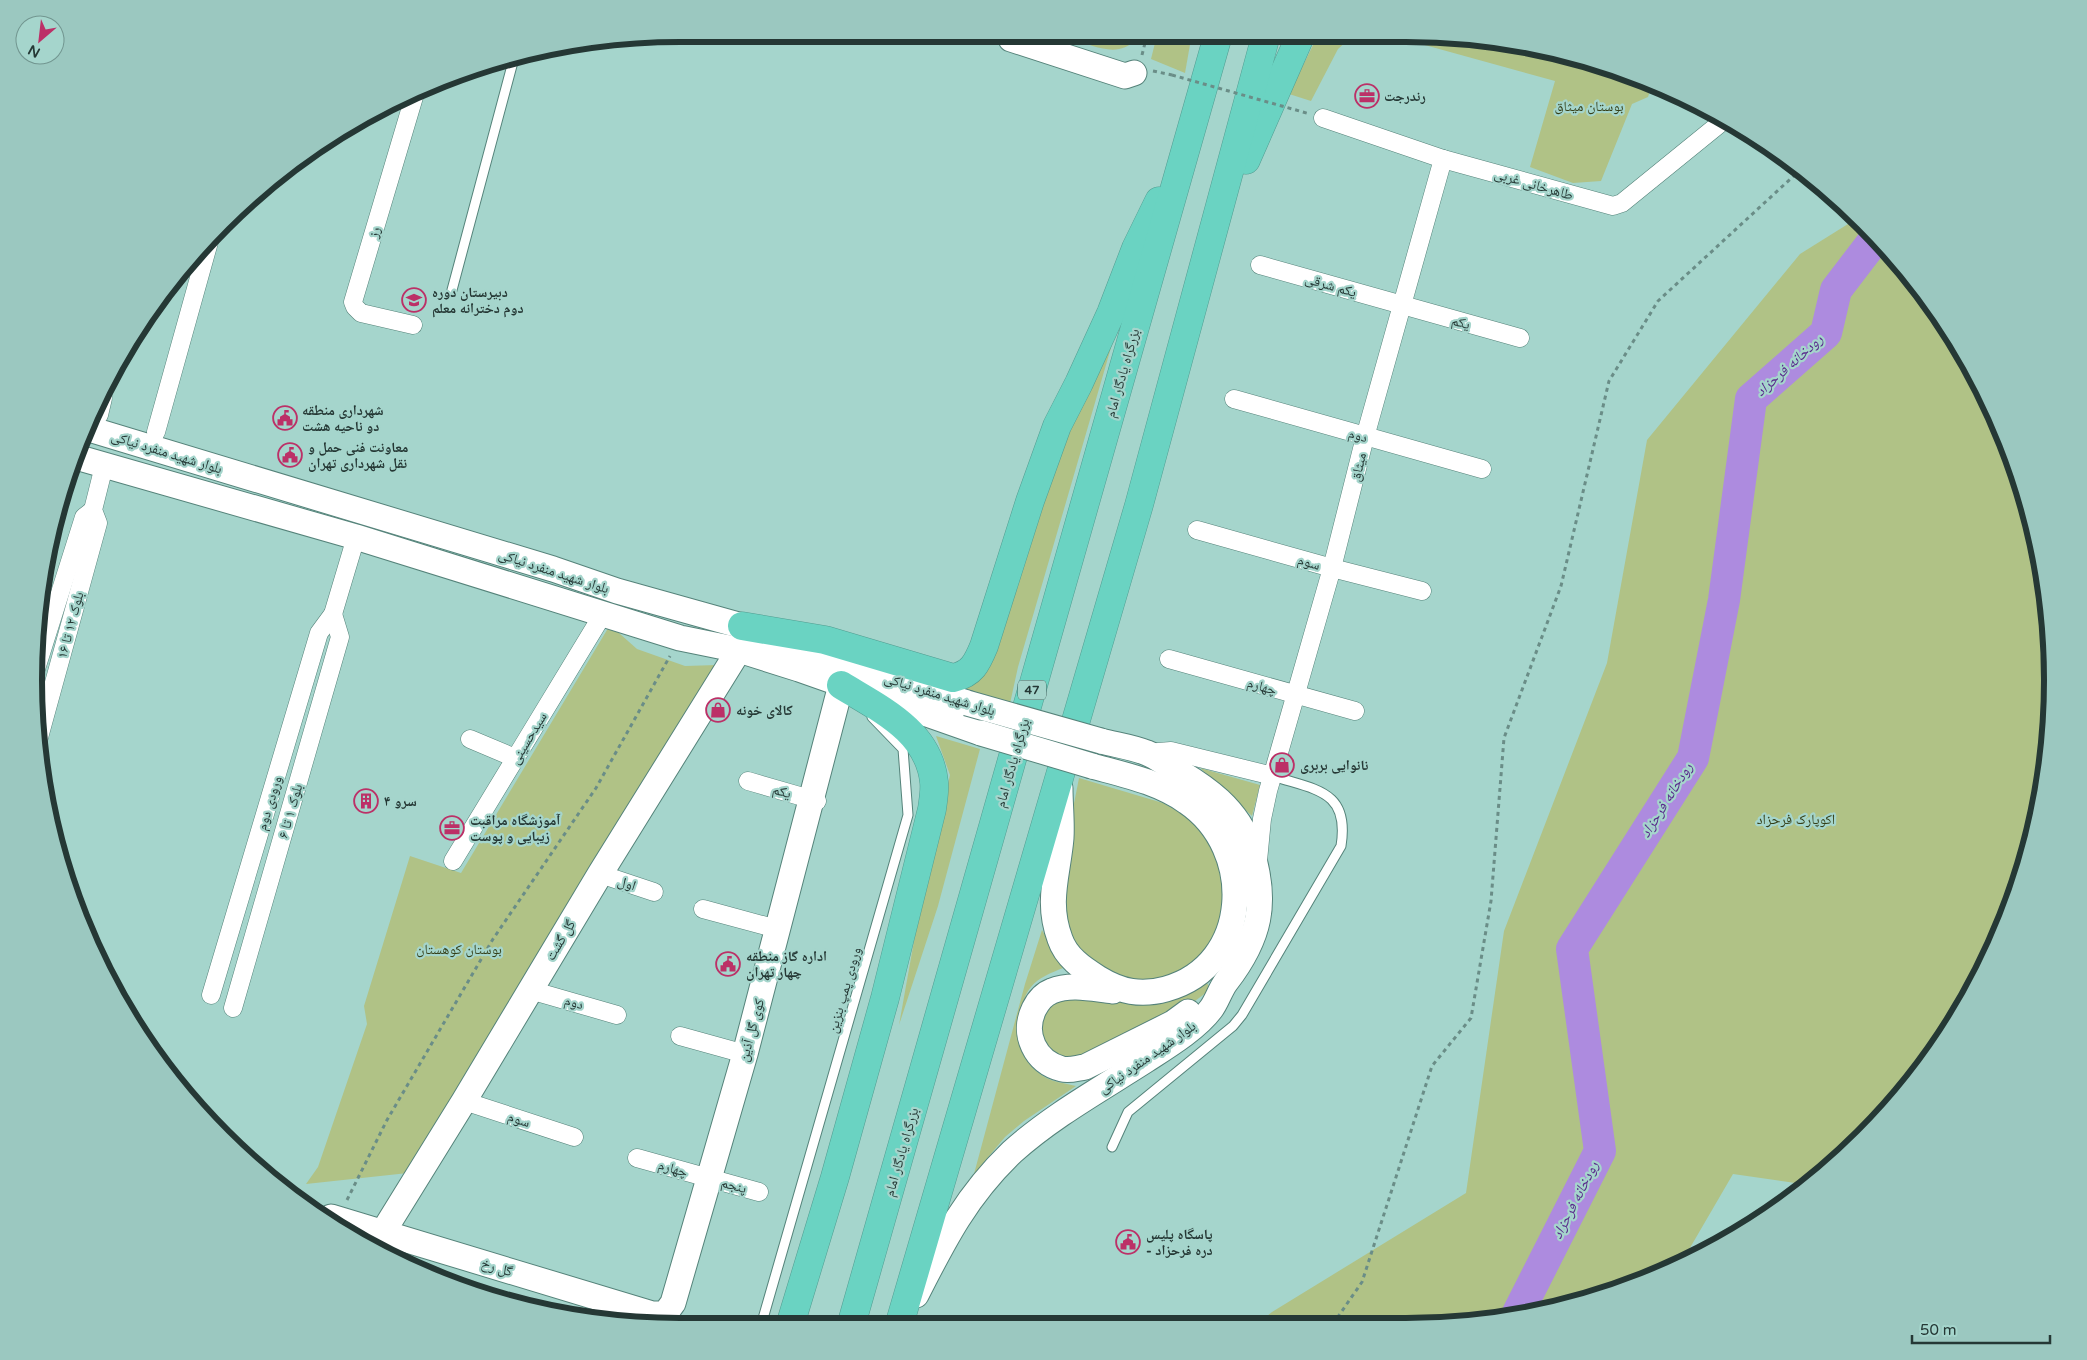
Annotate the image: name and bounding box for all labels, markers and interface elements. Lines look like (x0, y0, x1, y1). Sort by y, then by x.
north arrow (15, 15, 65, 65)
text: N (25, 41, 43, 61)
office icon: رندرجت (1354, 83, 1380, 109)
place label: رندرجت (1384, 88, 1426, 105)
park label: بوستان میثاق (1554, 98, 1624, 115)
street label: طاهرخانی غربی (1492, 165, 1575, 204)
street label: رز (364, 224, 384, 241)
street label: یکم شرقی (1303, 270, 1359, 302)
place label: دبیرستان دوره دوم دخترانه معلم (432, 284, 524, 318)
school or university icon: دبیرستان دوره دوم دخترانه معلم (401, 287, 427, 313)
street label: یکم (1449, 312, 1472, 334)
street label: بزرگراه یادگار امام (1102, 327, 1144, 420)
water label: رودخانه فرحزاد (1751, 330, 1827, 400)
place label: شهرداری منطقه دو ناحیه هشت (302, 402, 384, 435)
public building icon: شهرداری منطقه دو ناحیه هشت (272, 405, 298, 431)
street label: دوم (1346, 425, 1370, 447)
street label: بلوار شهید منفرد نیاکی (109, 428, 224, 477)
place label: معاونت فنی حمل و نقل شهرداری تهران (308, 439, 408, 472)
public building icon: معاونت فنی حمل و نقل شهرداری تهران (277, 442, 303, 468)
street label: میثاق (1347, 451, 1370, 483)
street label: بلوار شهید منفرد نیاکی (497, 546, 611, 597)
street label: سوم (1295, 551, 1322, 575)
street label: بلوک ۱۲ تا ۱۶ (53, 590, 88, 660)
street label: بلوار شهید منفرد نیاکی (882, 670, 997, 719)
street label: چهارم (1245, 674, 1279, 700)
road number: 47 (1018, 680, 1046, 700)
shop icon: کالای خونه (705, 697, 731, 723)
place label: کالای خونه (736, 702, 793, 719)
street label: سیدحسینی (506, 709, 551, 767)
street label: بزرگراه یادگار امام (992, 717, 1034, 810)
shop icon: نانوایی بربری (1269, 752, 1295, 778)
place label: نانوایی بربری (1300, 757, 1368, 774)
water label: رودخانه فرحزاد (1636, 759, 1696, 841)
street label: ورودی دوم (253, 774, 287, 833)
street label: یکم (770, 781, 793, 803)
street label: بلوک ۱ تا ۶ (275, 782, 306, 840)
building icon: سرو ۴ (353, 788, 379, 814)
place label: سرو ۴ (384, 793, 417, 810)
park label: اکوپارک فرحزاد (1757, 811, 1835, 828)
place label: آموزشگاه مراقبت زیبایی و پوست (470, 812, 560, 845)
office icon: آموزشگاه مراقبت زیبایی و پوست (439, 815, 465, 841)
street label: اول (615, 872, 638, 894)
street label: گل گشت (542, 917, 579, 964)
park label: بوستان کوهستان (416, 941, 502, 958)
street label: ورودی پمپ بنزین (824, 945, 865, 1035)
place label: اداره گاز منطقه چهار تهران (746, 948, 827, 981)
public building icon: اداره گاز منطقه چهار تهران (715, 951, 741, 977)
street label: دوم (562, 992, 586, 1014)
street label: کوی گل آذین (735, 997, 768, 1063)
street label: بلوار شهید منفرد نیاکی (1095, 1017, 1199, 1097)
street label: بزرگراه یادگار امام (881, 1106, 923, 1199)
street label: سوم (505, 1108, 532, 1132)
street label: چهارم (656, 1156, 690, 1182)
water label: رودخانه فرحزاد (1548, 1158, 1602, 1242)
street label: پنجم (719, 1174, 749, 1198)
place label: پاسگاه پلیس - دره فرحزاد (1146, 1226, 1213, 1259)
public building icon: پاسگاه پلیس - دره فرحزاد (1115, 1229, 1141, 1255)
street label: گل رخ (479, 1255, 515, 1281)
scale bar (1912, 1312, 2050, 1344)
text: 50 m (1920, 1321, 1957, 1339)

